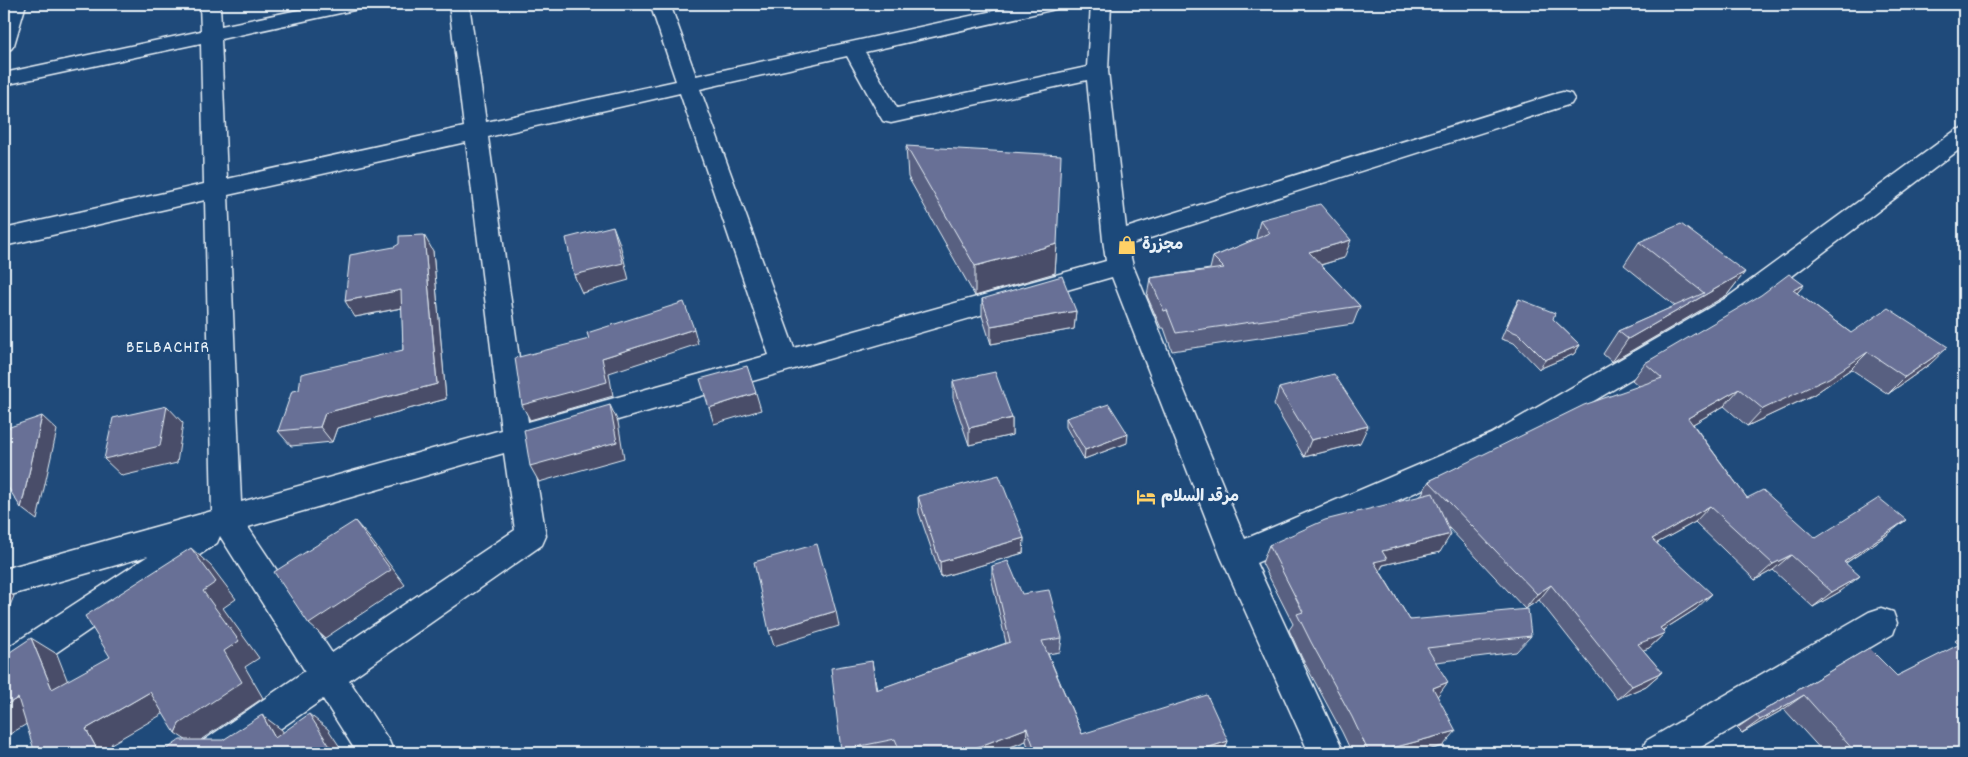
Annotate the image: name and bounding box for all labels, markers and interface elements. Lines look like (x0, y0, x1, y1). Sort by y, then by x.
shop icon: مجزرة (1116, 234, 1138, 256)
place label: مجزرة (1142, 234, 1183, 257)
district label: BELBACHIR (126, 336, 210, 361)
hotel icon: مرقد السلام (1135, 486, 1157, 508)
place label: مرقد السلام (1161, 486, 1239, 509)

